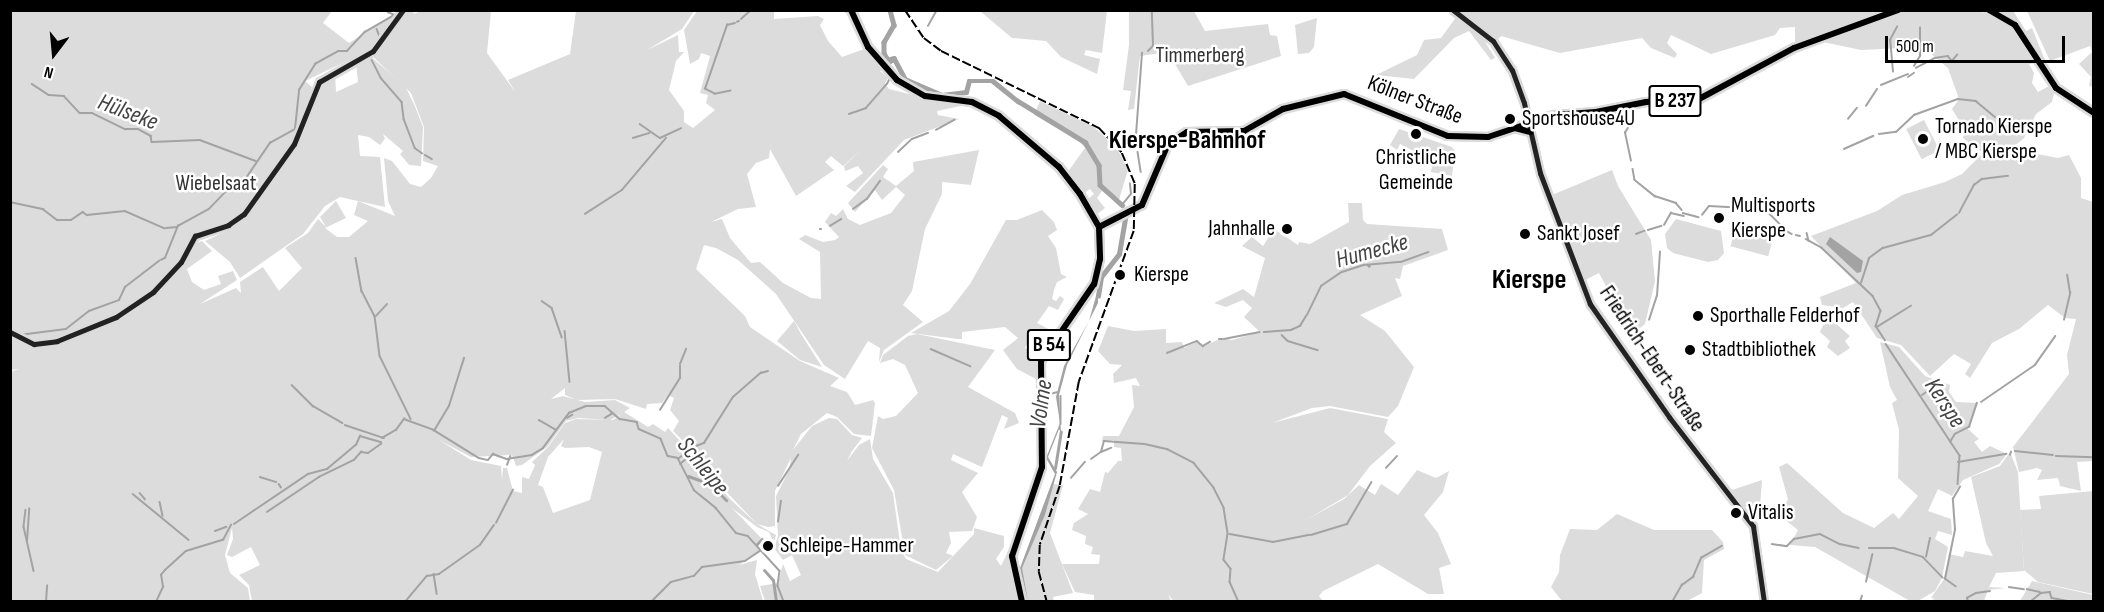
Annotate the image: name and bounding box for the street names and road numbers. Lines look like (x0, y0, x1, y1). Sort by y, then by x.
street label: Kölner Straße (1364, 70, 1466, 130)
road number: B 237 (1648, 83, 1702, 119)
street label: Friedrich-Ebert-Straße (1593, 281, 1711, 437)
road number: B 54 (1026, 327, 1072, 363)

